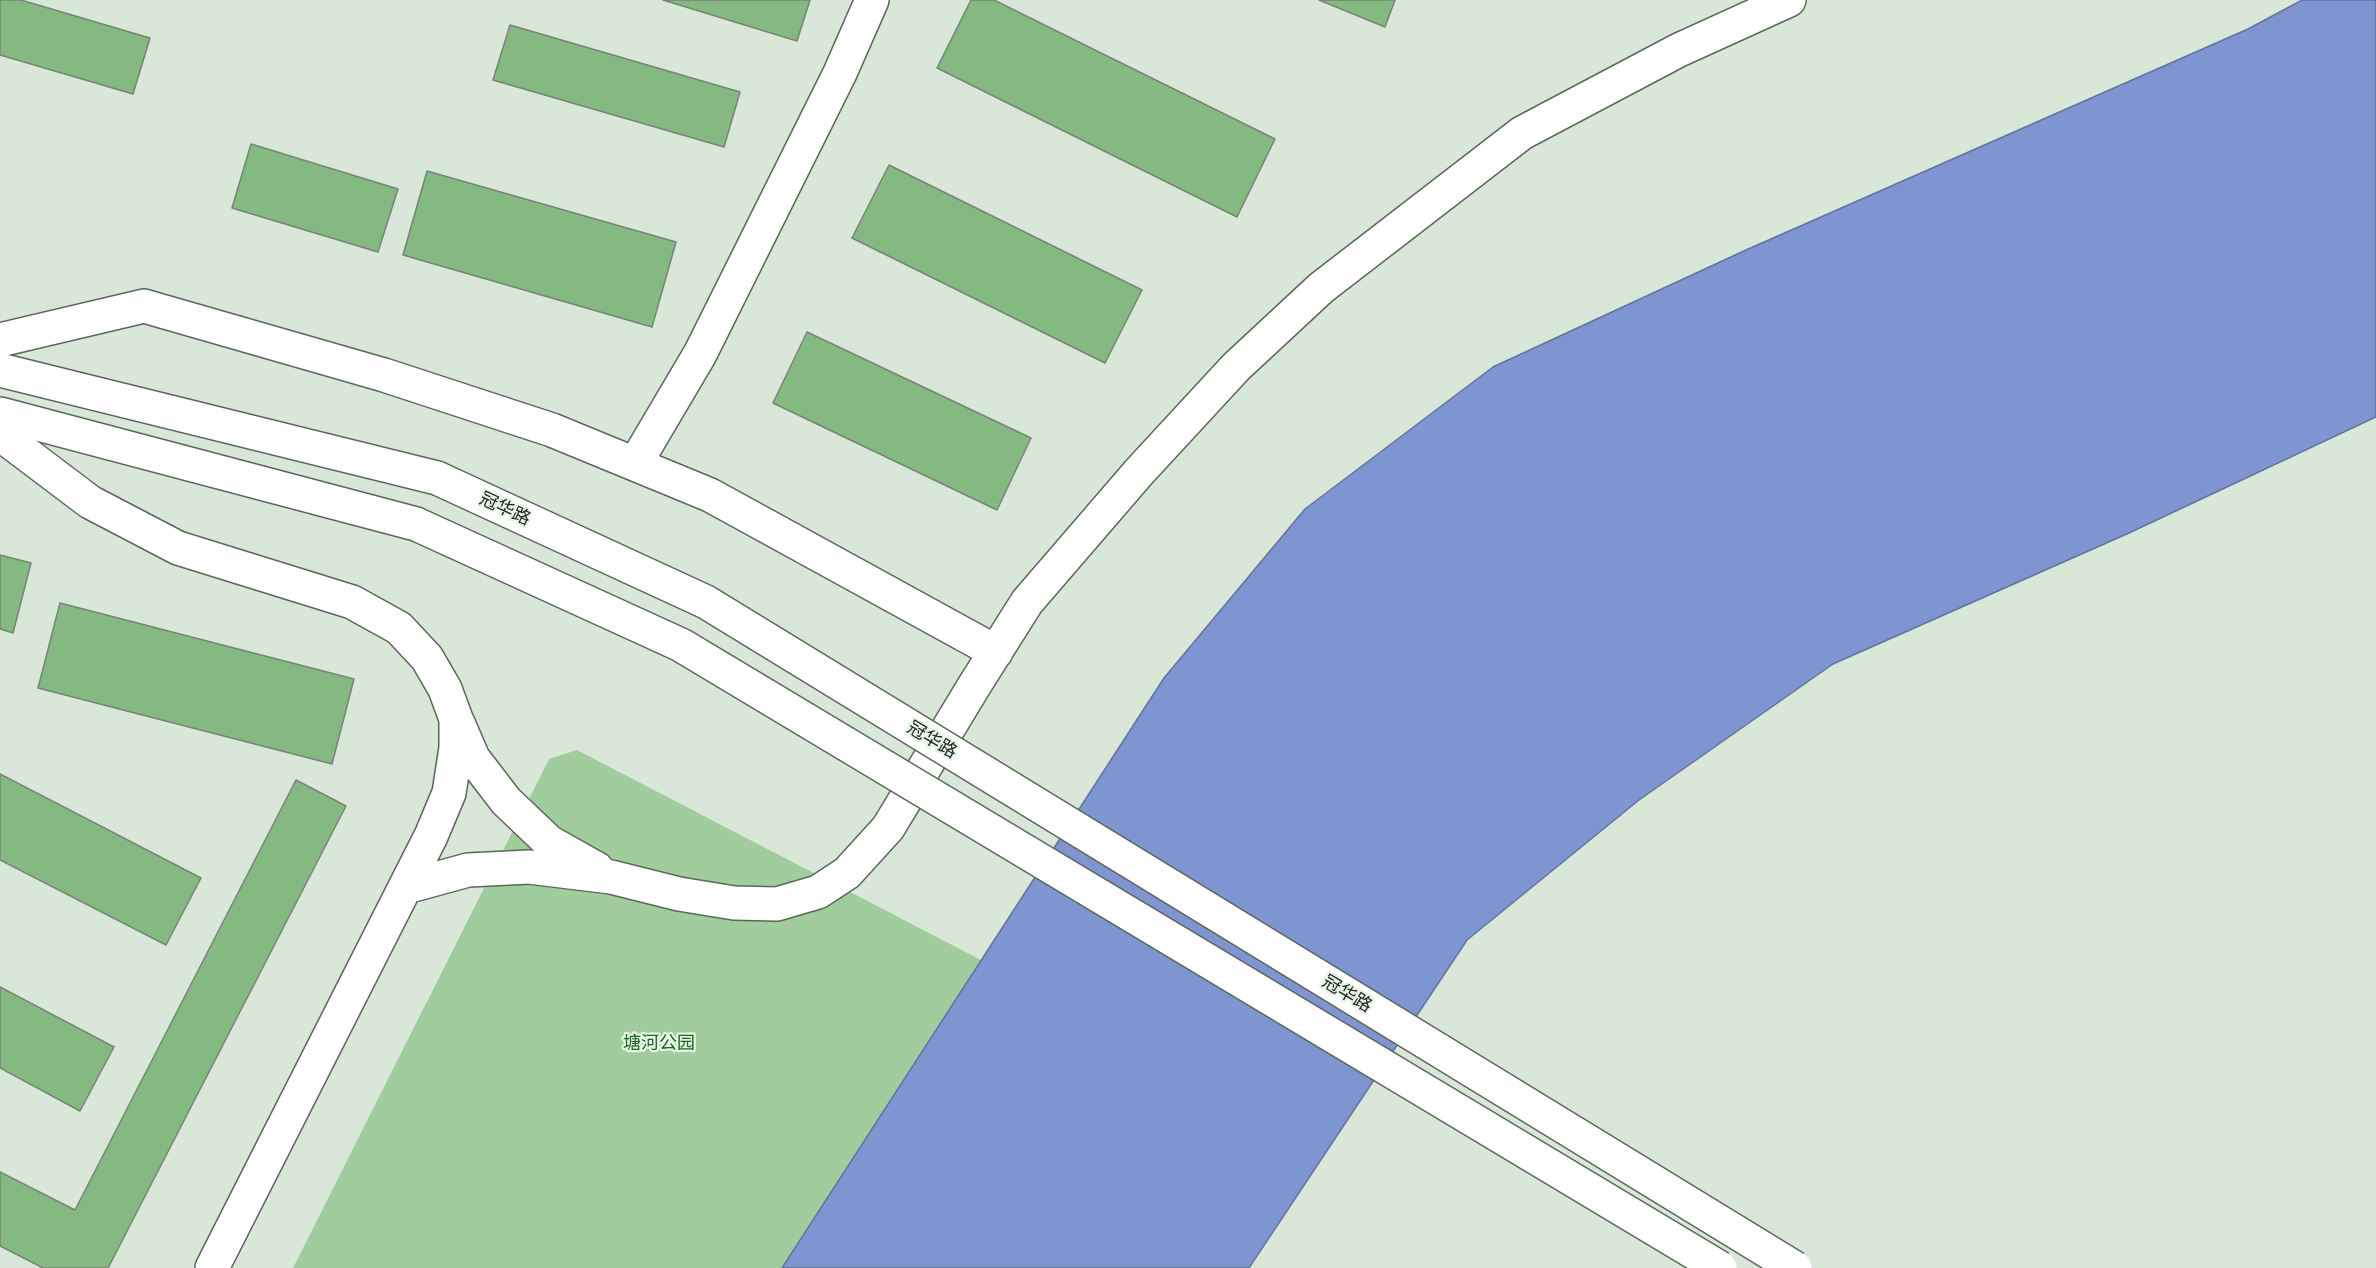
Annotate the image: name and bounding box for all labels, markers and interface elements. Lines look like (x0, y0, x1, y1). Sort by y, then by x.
street label: 冠华路 (476, 488, 534, 530)
street label: 冠华路 (903, 717, 961, 763)
street label: 冠华路 (1318, 971, 1376, 1017)
park label: 塘河公园 (623, 1033, 695, 1055)

